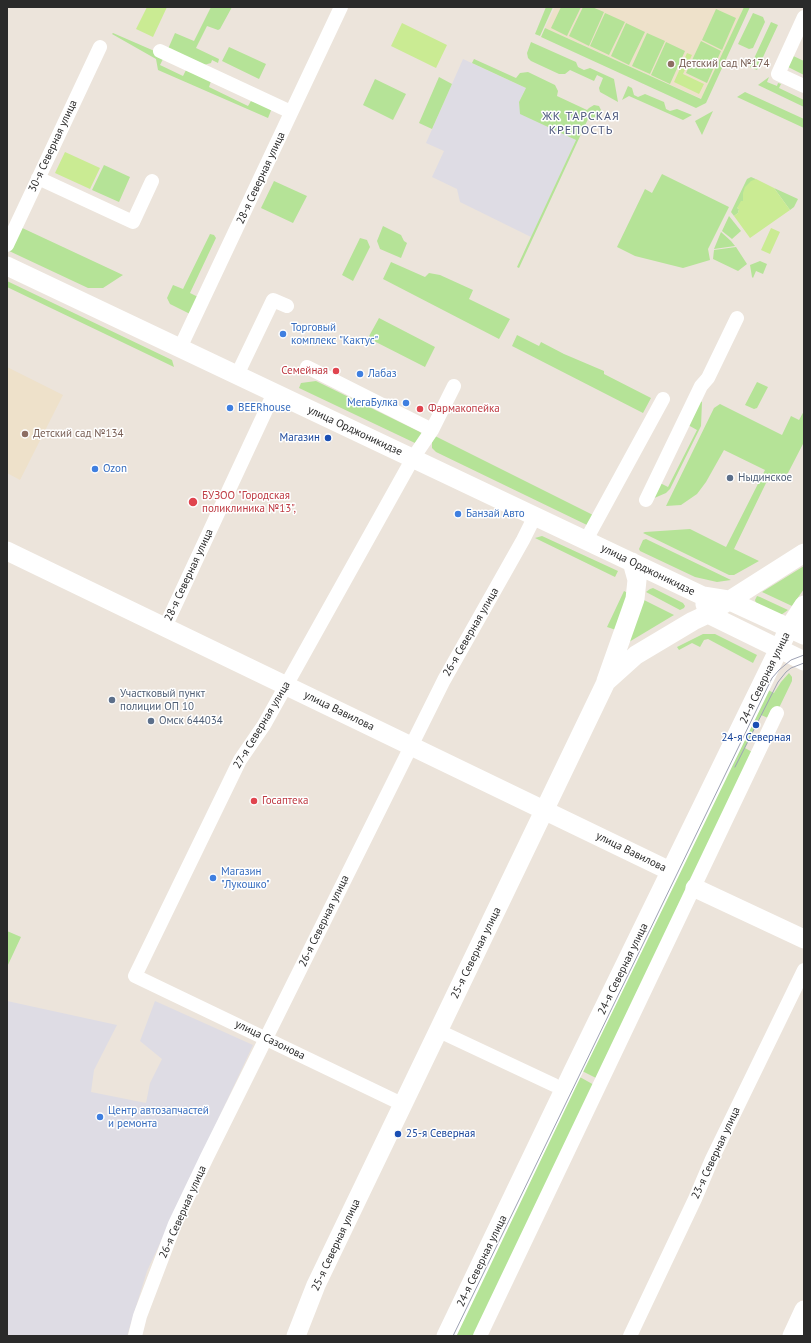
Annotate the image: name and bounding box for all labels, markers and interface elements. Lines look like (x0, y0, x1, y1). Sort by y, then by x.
place label: Детский сад №174 (679, 57, 770, 71)
marker: Детский сад №174 (666, 59, 676, 69)
street label: 30-я Северная улица (26, 98, 80, 194)
district label: ЖК ТАРСКАЯ КРЕПОСТЬ (542, 110, 620, 138)
street label: 28-я Северная улица (234, 130, 288, 226)
place label: Торговый комплекс "Кактус" (291, 321, 378, 347)
marker: Торговый комплекс "Кактус" (278, 329, 288, 339)
place label: Семейная (281, 364, 328, 378)
marker: Семейная (331, 366, 341, 376)
place label: Лабаз (368, 367, 397, 381)
marker: Лабаз (355, 369, 365, 379)
place label: МегаБулка (347, 396, 398, 410)
marker: МегаБулка (401, 398, 411, 408)
place label: BEERhouse (238, 401, 291, 415)
place label: Фармакопейка (428, 402, 500, 416)
marker: BEERhouse (225, 403, 235, 413)
street label: улица Орджоникидзе (306, 403, 404, 459)
marker: Фармакопейка (415, 404, 425, 414)
place label: Детский сад №134 (33, 427, 124, 441)
marker: Детский сад №134 (20, 429, 30, 439)
place label: Магазин (280, 431, 320, 445)
marker: Магазин (323, 433, 333, 443)
place label: Ozon (103, 462, 127, 476)
marker: Ozon (90, 464, 100, 474)
place label: Ныдинское (738, 471, 792, 485)
marker: Ныдинское (725, 473, 735, 483)
place label: БУЗОО "Городская поликлиника №13", (202, 489, 296, 515)
marker: БУЗОО "Городская поликлиника №13", (187, 496, 199, 508)
place label: Банзай Авто (466, 507, 525, 521)
marker: Банзай Авто (453, 509, 463, 519)
street label: 28-я Северная улица (162, 527, 216, 623)
street label: улица Орджоникидзе (599, 542, 697, 598)
street label: 26-я Северная улица (440, 585, 502, 679)
street label: 24-я Северная улица (737, 630, 793, 726)
street label: 27-я Северная улица (231, 679, 293, 771)
place label: Участковый пункт полиции ОП 10 (120, 687, 205, 713)
street label: улица Вавилова (302, 688, 376, 734)
marker: Участковый пункт полиции ОП 10 (107, 695, 117, 705)
place label: Омск 644034 (159, 714, 223, 728)
marker: Омск 644034 (146, 716, 156, 726)
marker: 24-я Северная (751, 720, 761, 730)
place label: 24-я Северная (721, 731, 791, 745)
place label: Госаптека (262, 794, 308, 808)
marker: Госаптека (249, 796, 259, 806)
street label: улица Вавилова (594, 829, 668, 875)
place label: Магазин "Лукошко" (221, 865, 270, 891)
marker: Магазин "Лукошко" (208, 873, 218, 883)
street label: 26-я Северная улица (296, 873, 352, 969)
street label: 25-я Северная улица (448, 905, 504, 1001)
street label: 24-я Северная улица (595, 921, 651, 1017)
street label: улица Сазонова (233, 1017, 307, 1063)
place label: Центр автозапчастей и ремонта (108, 1104, 209, 1130)
street label: 23-я Северная улица (689, 1105, 743, 1201)
marker: Центр автозапчастей и ремонта (95, 1112, 105, 1122)
place label: 25-я Северная (406, 1127, 475, 1141)
marker: 25-я Северная (393, 1129, 403, 1139)
street label: 26-я Северная улица (157, 1164, 209, 1260)
street label: 25-я Северная улица (309, 1197, 363, 1293)
street label: 24-я Северная улица (454, 1213, 510, 1309)

